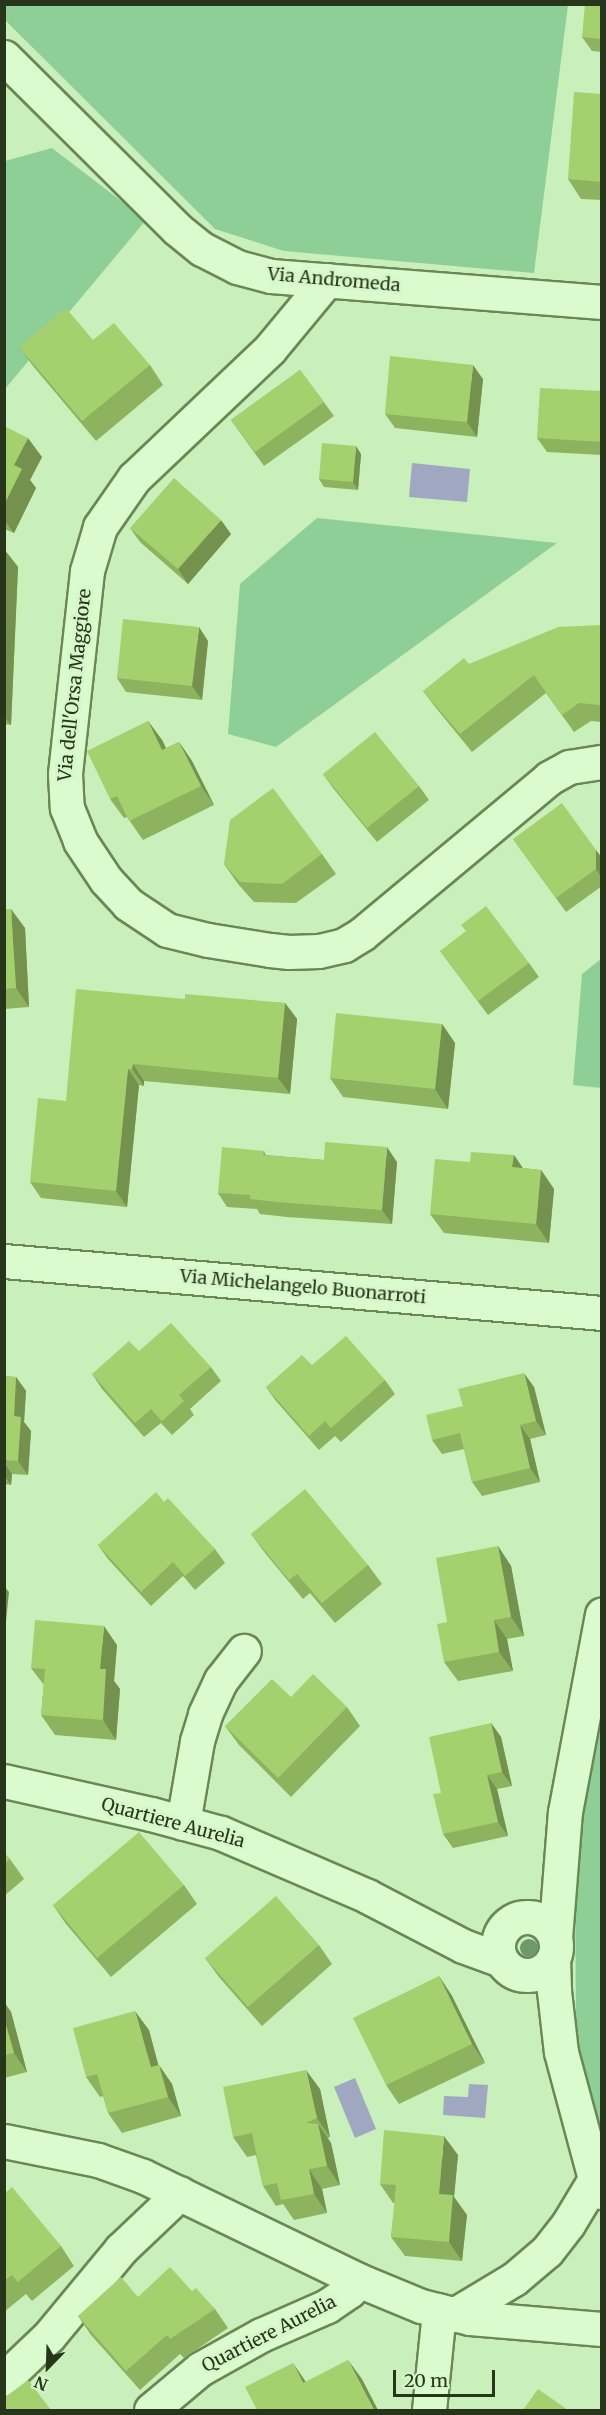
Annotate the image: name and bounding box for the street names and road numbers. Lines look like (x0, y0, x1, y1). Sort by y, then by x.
street label: Via Andromeda (267, 263, 401, 297)
street label: Via dell'Orsa Maggiore (54, 588, 96, 782)
street label: Via Michelangelo Buonarroti (179, 1265, 427, 1309)
street label: Quartiere Aurelia (99, 1793, 247, 1853)
street label: Quartiere Aurelia (198, 2291, 340, 2377)

